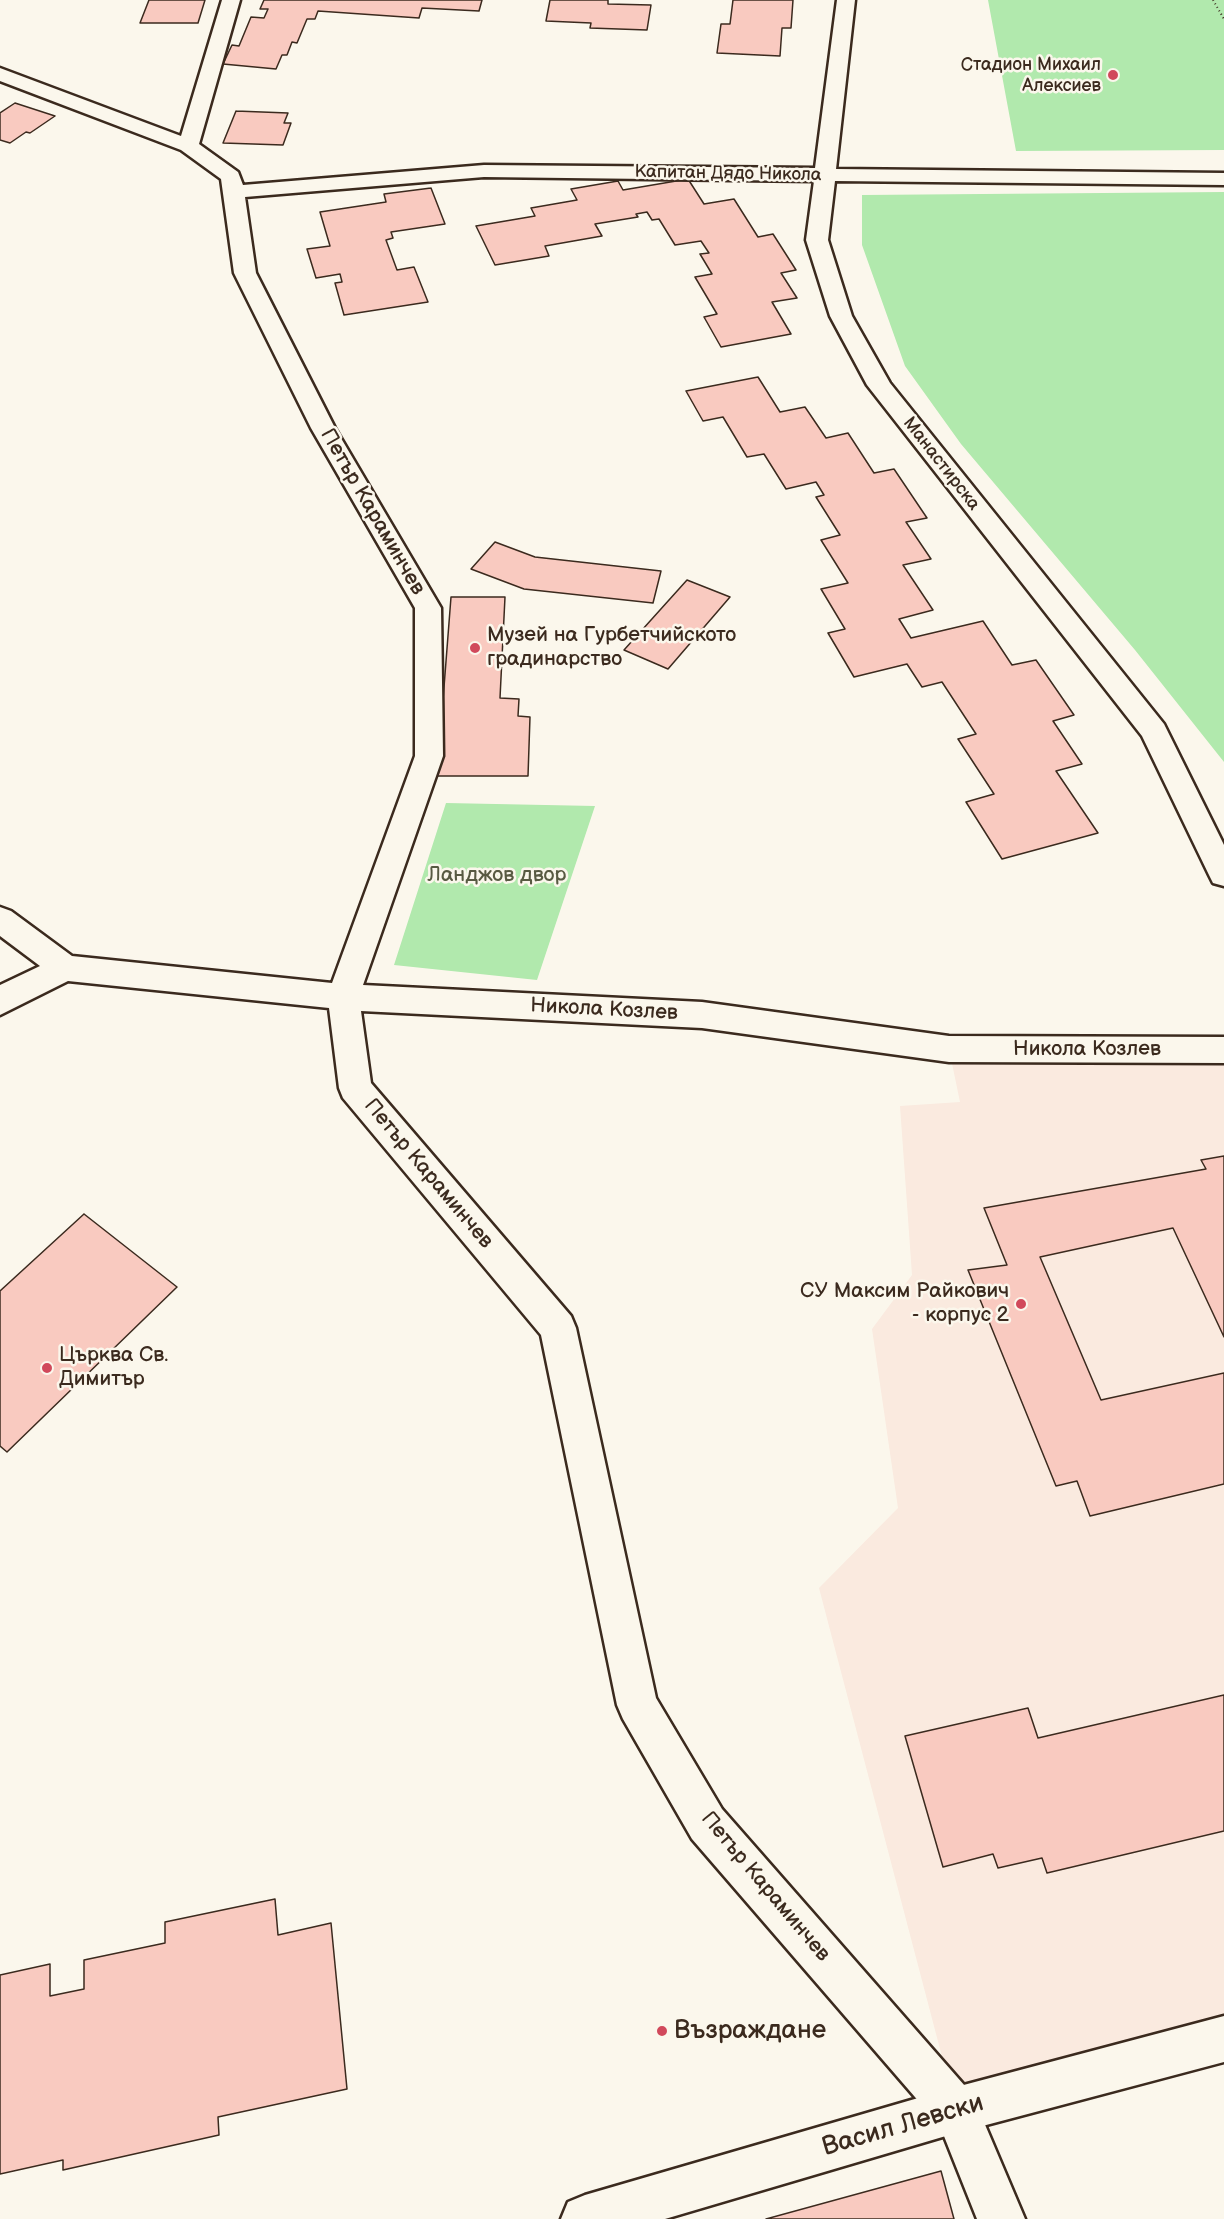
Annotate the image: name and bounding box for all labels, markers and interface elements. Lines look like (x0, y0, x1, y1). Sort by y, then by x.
place label: Стадион Михаил Алексиев (961, 54, 1101, 97)
marker: Стадион Михаил Алексиев (1106, 68, 1120, 82)
street label: Капитан Дядо Никола (634, 162, 822, 186)
street label: Манастирска (898, 413, 984, 515)
street label: Петър Караминчев (314, 424, 430, 600)
place label: Музей на Гурбетчийското градинарство (487, 623, 736, 673)
marker: Музей на Гурбетчийското градинарство (468, 641, 482, 655)
park label: Ланджов двор (428, 863, 566, 889)
street label: Никола Козлев (530, 994, 678, 1026)
street label: Никола Козлев (1013, 1037, 1161, 1063)
street label: Петър Караминчев (358, 1094, 498, 1254)
place label: СУ Максим Райкович - корпус 2 (800, 1279, 1009, 1329)
marker: СУ Максим Райкович - корпус 2 (1014, 1297, 1028, 1311)
place label: Църква Св. Димитър (59, 1343, 168, 1393)
marker: Църква Св. Димитър (40, 1361, 54, 1375)
street label: Петър Караминчев (695, 1807, 835, 1967)
place label: Възраждане (674, 2015, 826, 2047)
marker: Възраждане (655, 2024, 669, 2038)
street label: Васил Левски (819, 2088, 987, 2164)

